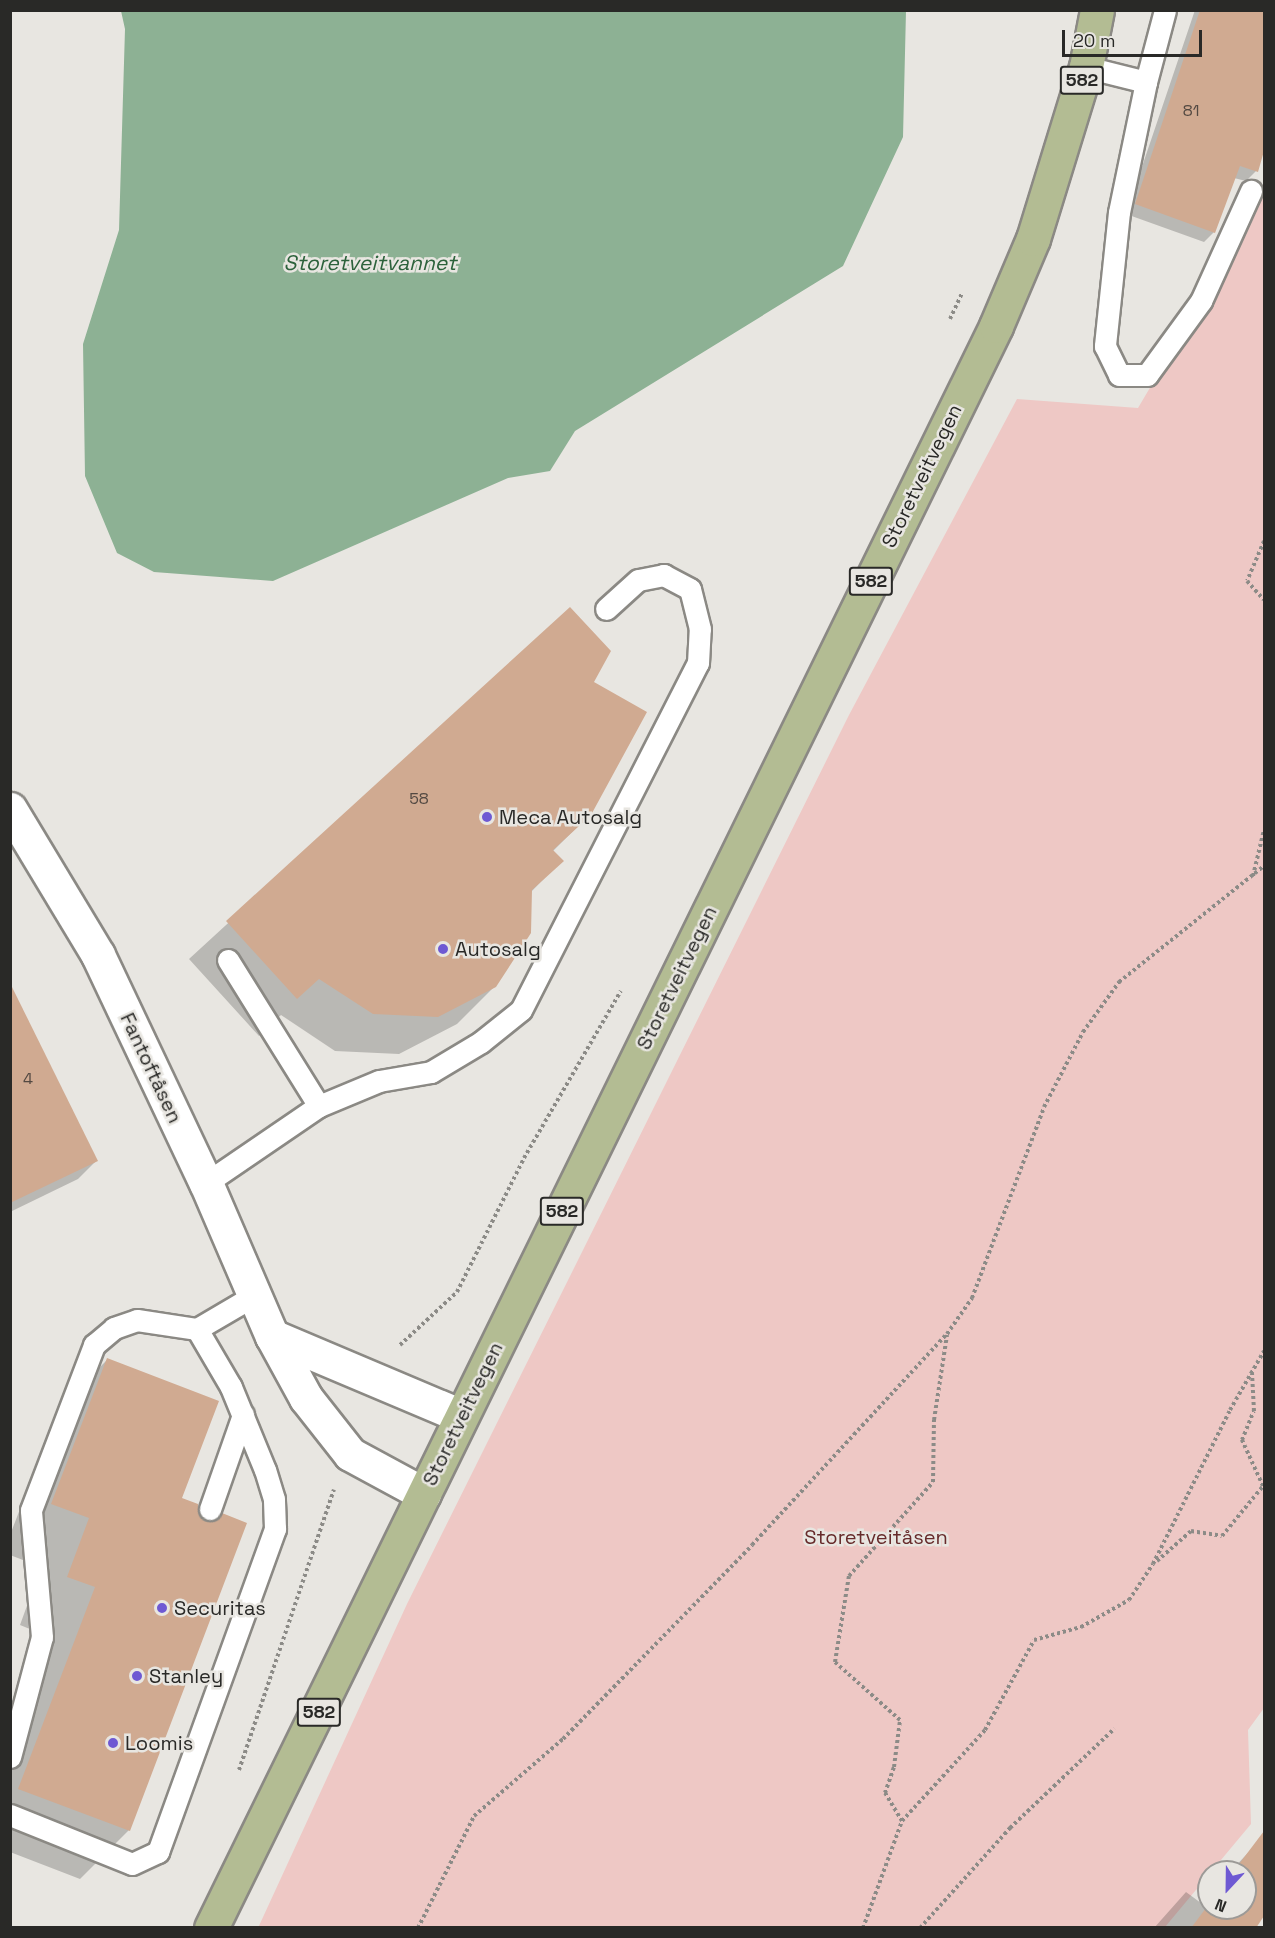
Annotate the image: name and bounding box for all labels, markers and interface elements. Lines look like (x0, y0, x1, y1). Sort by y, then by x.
scale bar (1065, 18, 1204, 56)
text: 20 m (1073, 29, 1116, 52)
road number: 582 (1060, 65, 1104, 95)
house number: 81 (1183, 101, 1199, 121)
water label: Storetveitvannet (284, 250, 456, 276)
street label: Storetveitvegen (877, 400, 967, 552)
road number: 582 (848, 566, 894, 596)
house number: 58 (409, 789, 429, 809)
place label: Meca Autosalg (499, 805, 642, 829)
marker: Meca Autosalg (480, 810, 494, 824)
street label: Storetveitvegen (632, 902, 722, 1054)
place label: Autosalg (455, 937, 541, 961)
marker: Autosalg (436, 942, 450, 956)
street label: Fantoftåsen (115, 1009, 187, 1127)
house number: 4 (23, 1069, 33, 1089)
road number: 582 (540, 1196, 584, 1226)
street label: Storetveitvegen (418, 1338, 508, 1490)
park label: Storetveitåsen (804, 1525, 948, 1549)
place label: Securitas (174, 1596, 266, 1620)
marker: Securitas (155, 1601, 169, 1615)
place label: Stanley (149, 1664, 223, 1688)
marker: Stanley (130, 1669, 144, 1683)
road number: 582 (296, 1697, 342, 1727)
place label: Loomis (125, 1731, 193, 1755)
marker: Loomis (106, 1736, 120, 1750)
north arrow (1197, 1860, 1257, 1920)
text: N (1212, 1894, 1230, 1917)

